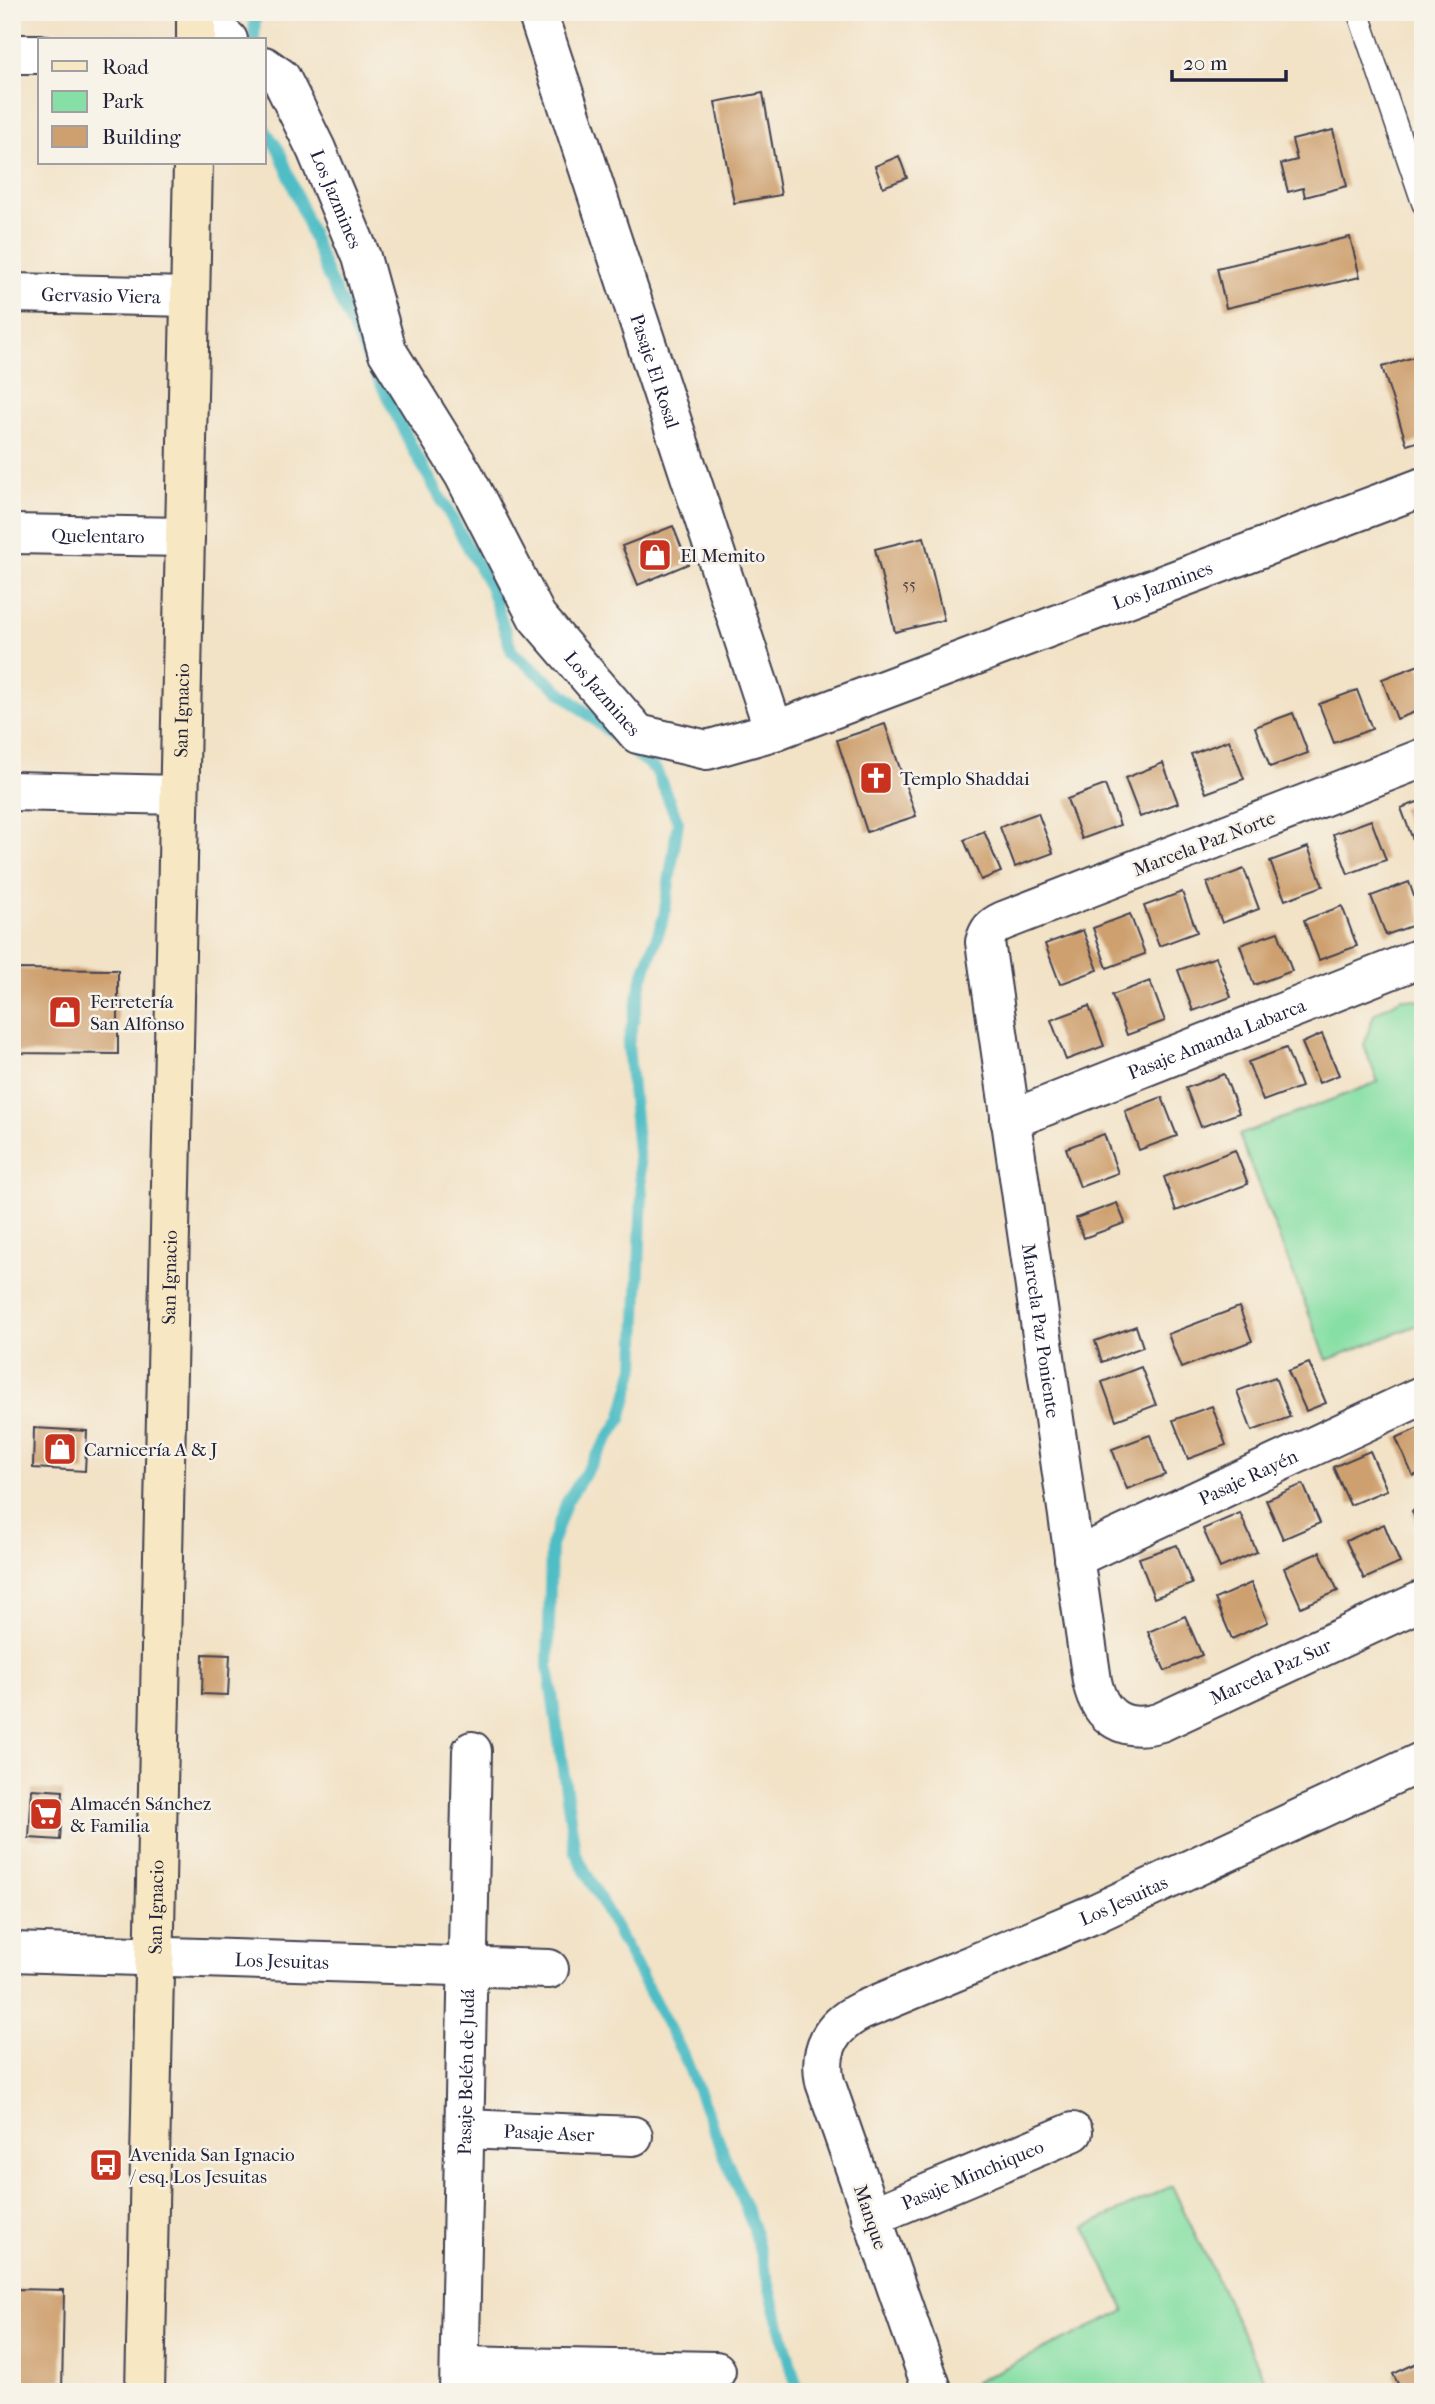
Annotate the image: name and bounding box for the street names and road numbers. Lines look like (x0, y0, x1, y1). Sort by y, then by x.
street label: Los Jazmines (306, 147, 366, 252)
street label: Gervasio Viera (41, 284, 161, 308)
street label: Pasaje El Rosal (625, 311, 684, 431)
street label: Quelentaro (51, 525, 145, 548)
street label: Los Jazmines (1110, 557, 1216, 615)
street label: Los Jazmines (560, 647, 645, 741)
street label: San Ignacio (170, 663, 194, 758)
street label: Marcela Paz Norte (1130, 807, 1279, 881)
street label: Pasaje Amanda Labarca (1125, 994, 1309, 1084)
street label: San Ignacio (158, 1229, 182, 1325)
street label: Marcela Paz Poniente (1017, 1242, 1064, 1420)
street label: Pasaje Rayén (1195, 1445, 1301, 1510)
street label: Marcela Paz Sur (1207, 1634, 1336, 1710)
street label: San Ignacio (144, 1859, 168, 1955)
street label: Los Jesuitas (1077, 1871, 1171, 1931)
street label: Los Jesuitas (234, 1949, 329, 1974)
street label: Pasaje Belén de Judá (454, 1989, 479, 2155)
street label: Pasaje Aser (503, 2121, 596, 2146)
street label: Pasaje Minchiqueo (898, 2135, 1048, 2215)
street label: Manque (849, 2182, 891, 2253)

